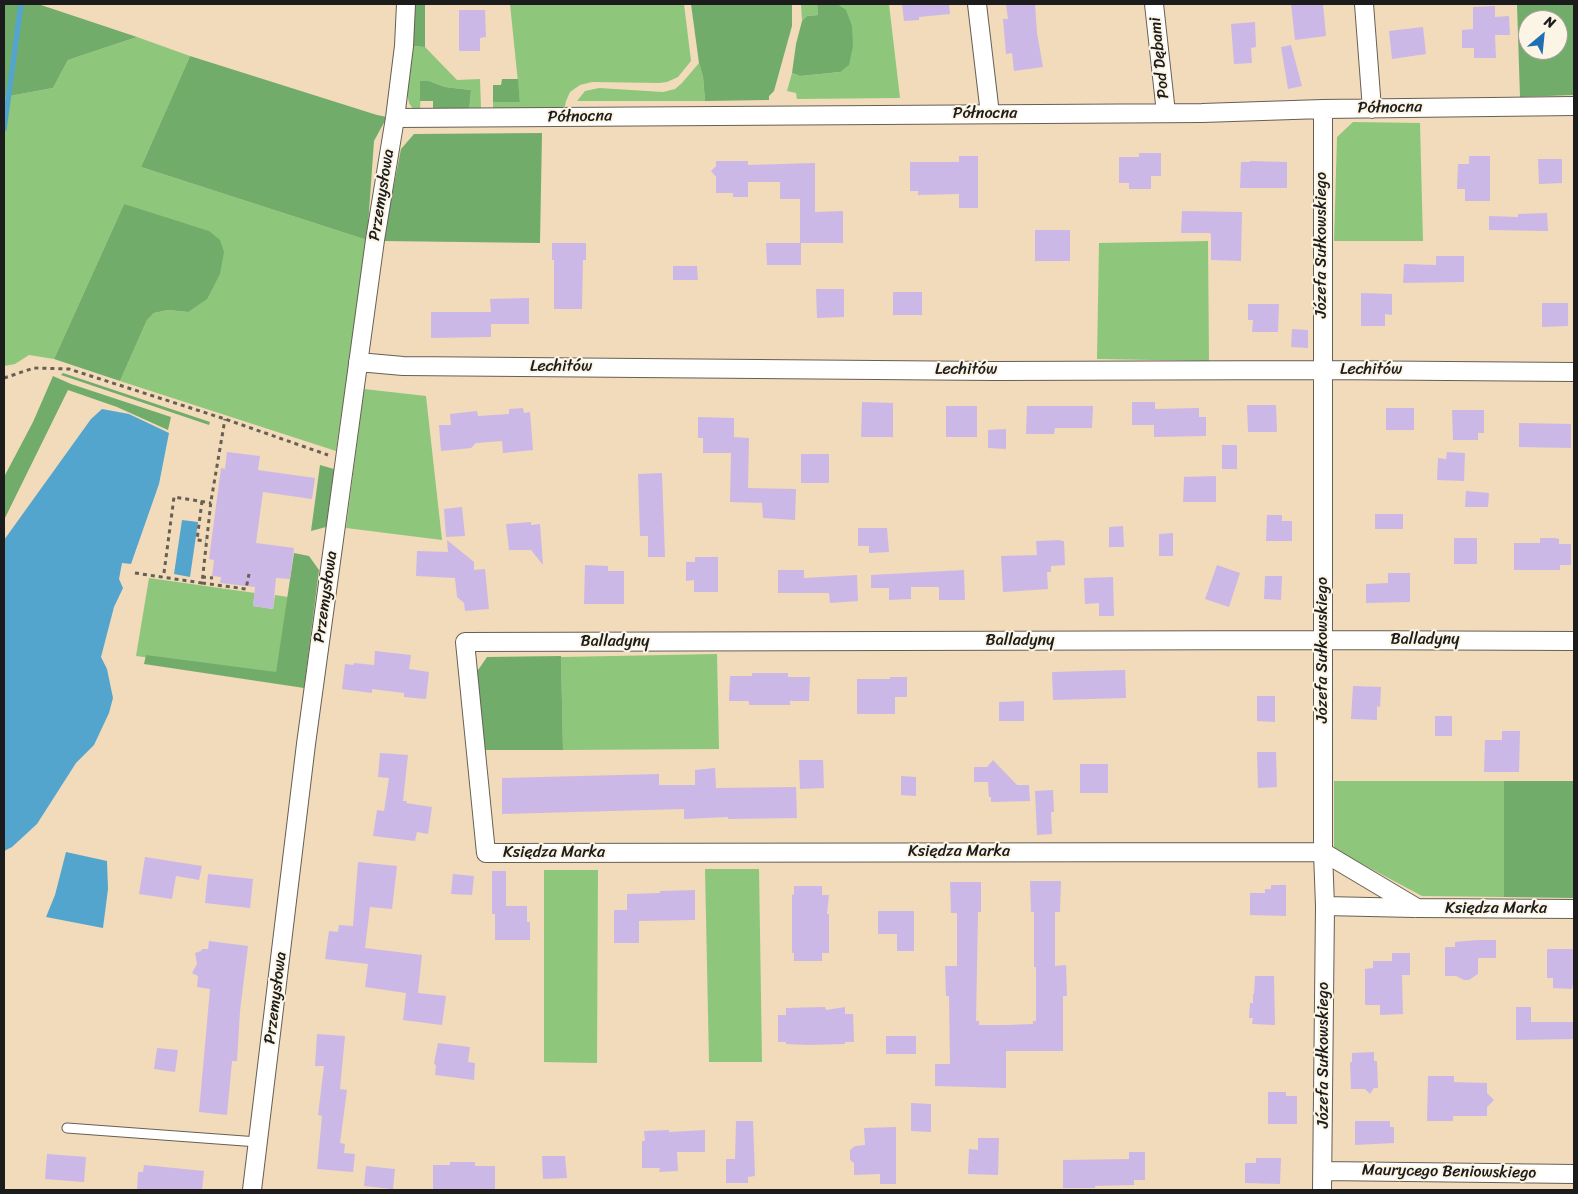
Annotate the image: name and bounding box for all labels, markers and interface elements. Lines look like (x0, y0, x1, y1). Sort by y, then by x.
text: N (1540, 9, 1560, 36)
north arrow (1518, 10, 1568, 60)
street label: Pod Dębami (1146, 16, 1174, 100)
street label: Północna (1358, 98, 1422, 118)
street label: Północna (953, 104, 1017, 124)
street label: Północna (548, 107, 612, 127)
street label: Przemysłowa (365, 148, 399, 242)
street label: Józefa Sułkowskiego (1312, 172, 1332, 318)
street label: Lechitów (530, 357, 592, 377)
street label: Lechitów (935, 360, 997, 380)
street label: Lechitów (1340, 360, 1402, 380)
street label: Przemysłowa (310, 550, 342, 644)
street label: Józefa Sułkowskiego (1313, 577, 1333, 723)
street label: Balladyny (1391, 630, 1459, 650)
street label: Balladyny (986, 631, 1054, 651)
street label: Balladyny (581, 632, 649, 652)
street label: Księdza Marka (908, 842, 1010, 862)
street label: Księdza Marka (503, 843, 605, 863)
street label: Księdza Marka (1445, 899, 1547, 919)
street label: Przemysłowa (261, 951, 291, 1045)
street label: Józefa Sułkowskiego (1314, 982, 1334, 1128)
street label: Maurycego Beniowskiego (1362, 1161, 1536, 1183)

